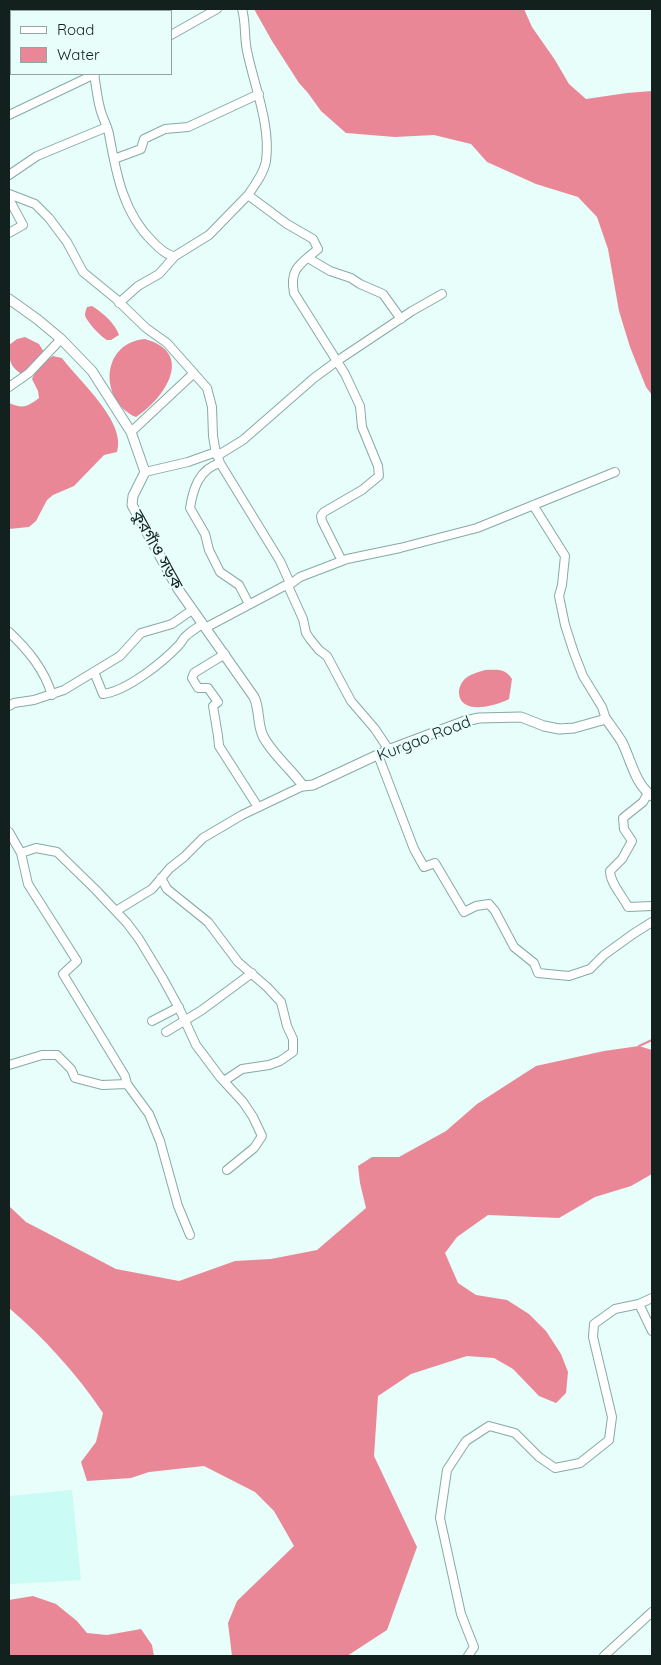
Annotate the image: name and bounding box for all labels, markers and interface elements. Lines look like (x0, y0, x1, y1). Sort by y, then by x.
legend (10, 10, 172, 75)
text: Road (57, 20, 94, 39)
text: Water (57, 45, 100, 64)
street label: কুরগাঁও সড়ক (127, 507, 187, 593)
street label: Kurgao Road (374, 712, 474, 766)

